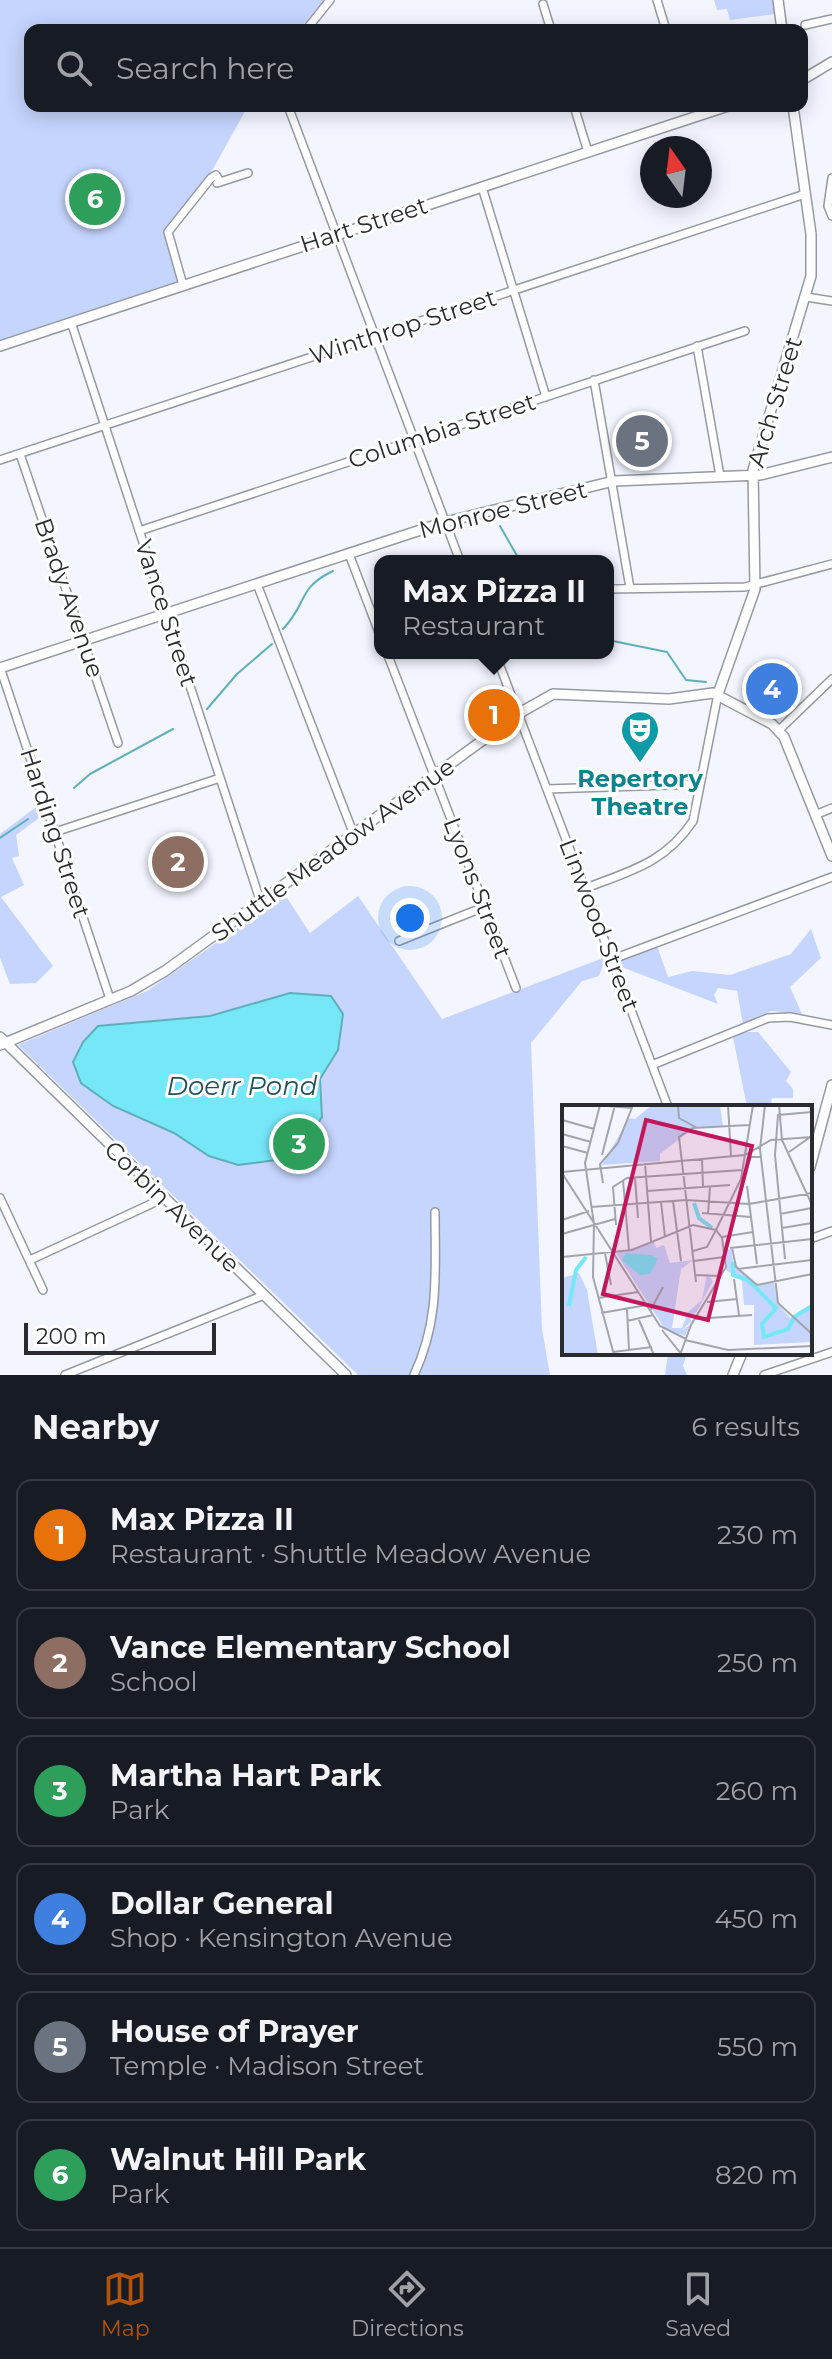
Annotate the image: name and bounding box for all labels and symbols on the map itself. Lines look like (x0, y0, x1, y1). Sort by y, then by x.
north arrow (640, 136, 712, 208)
pin: 6 (69, 169, 121, 229)
street label: Hart Street (296, 190, 431, 259)
street label: Winthrop Street (306, 283, 500, 370)
street label: Arch Street (741, 333, 808, 471)
street label: Columbia Street (344, 386, 539, 474)
pin: 5 (616, 411, 668, 471)
street label: Monroe Street (416, 475, 590, 544)
street label: Brady Avenue (29, 514, 110, 681)
street label: Vance Street (129, 536, 204, 690)
pin: 4 (746, 659, 798, 719)
pin: 1 (468, 685, 520, 745)
theatre icon: Repertory Theatre (619, 709, 661, 764)
street label: Harding Street (14, 744, 97, 922)
street label: Shuttle Meadow Avenue (205, 752, 460, 948)
place label: Repertory Theatre (577, 764, 703, 821)
street label: Lyons Street (437, 813, 518, 963)
pin: 2 (152, 832, 204, 892)
street label: Linwood Street (553, 834, 646, 1015)
your location (390, 898, 430, 938)
water label: Doerr Pond (167, 1070, 318, 1102)
inset map (562, 1105, 812, 1355)
pin: 3 (273, 1114, 325, 1174)
street label: Corbin Avenue (99, 1135, 246, 1278)
scale bar (24, 1319, 216, 1355)

